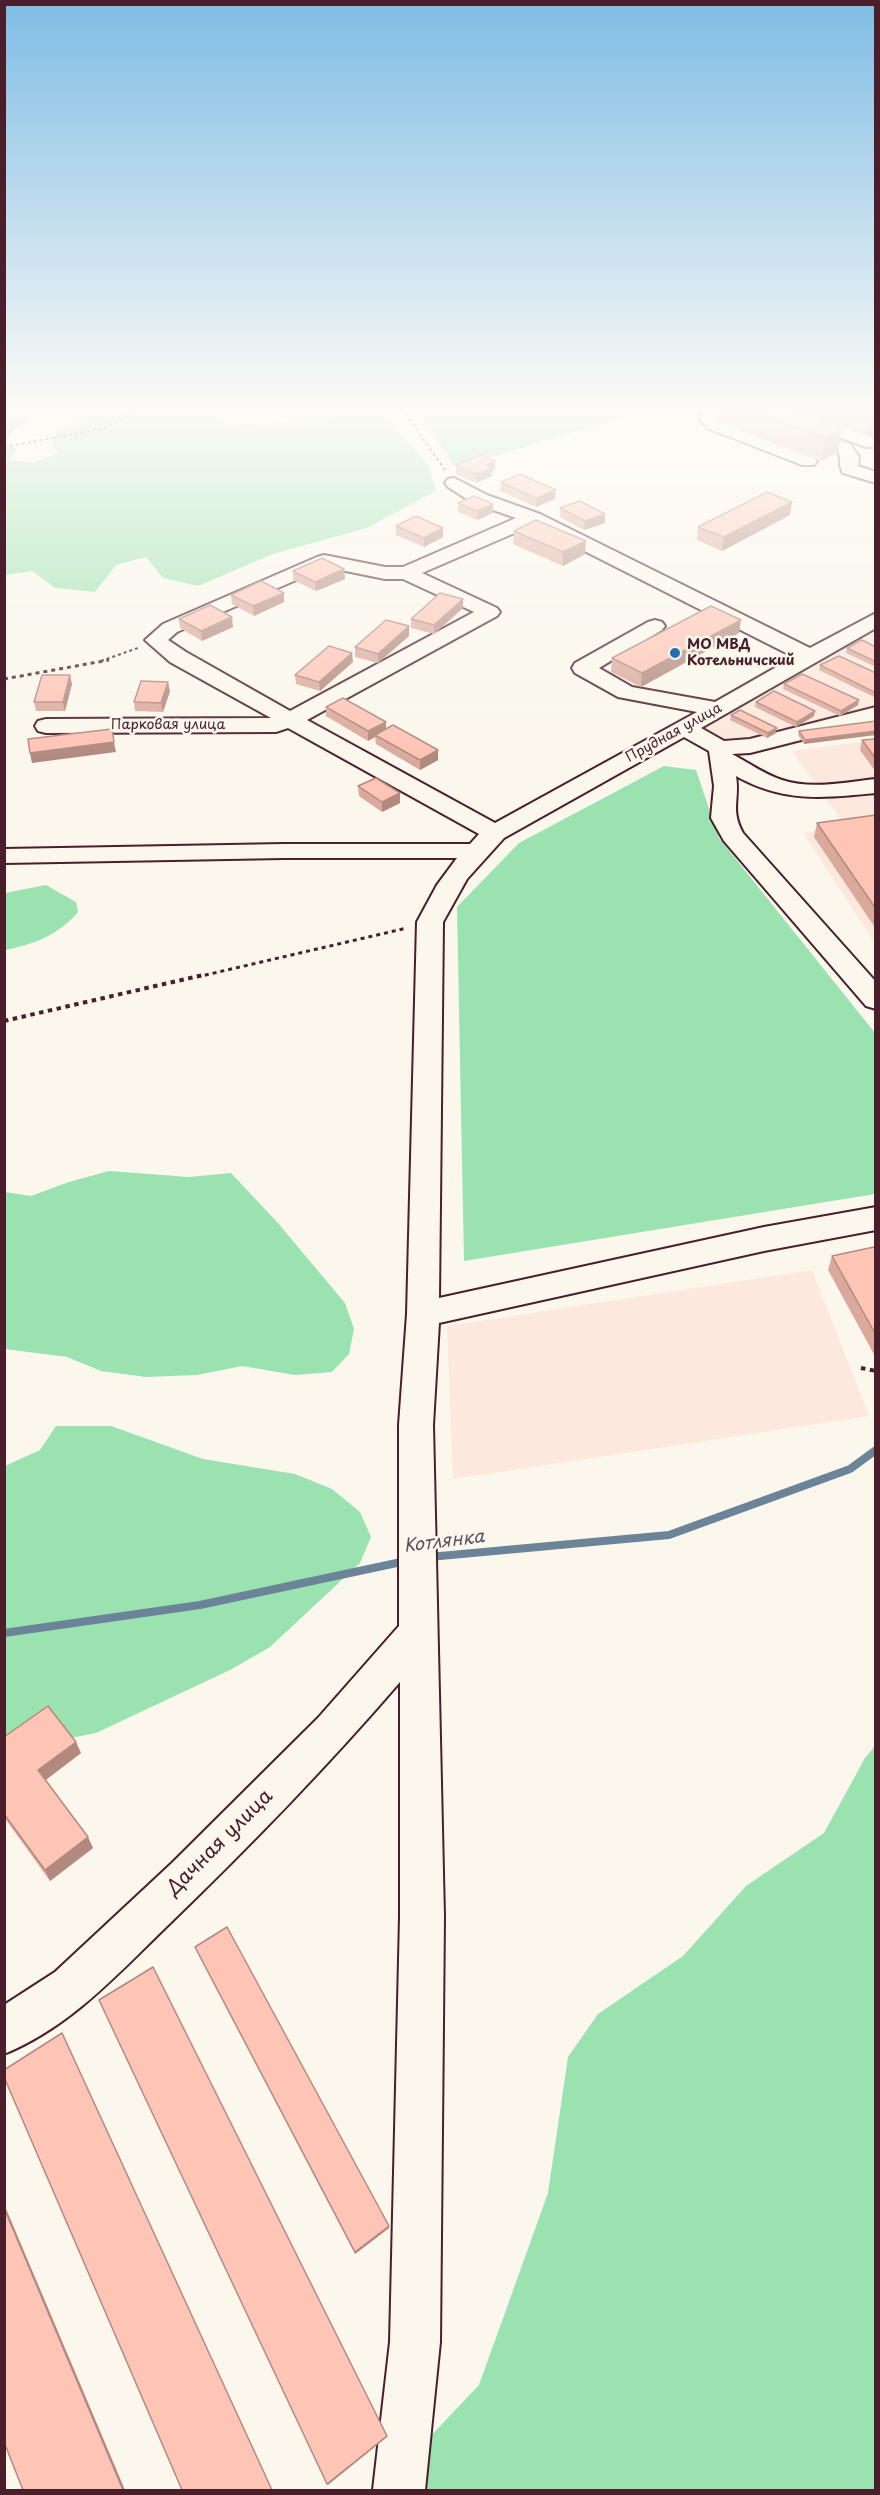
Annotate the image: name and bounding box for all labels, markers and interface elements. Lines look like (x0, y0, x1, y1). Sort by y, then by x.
place label: МО МВД Котельничский (687, 637, 794, 670)
marker: МО МВД Котельничский (668, 646, 682, 660)
street label: Прудная улица (623, 700, 725, 766)
street label: Парковая улица (111, 717, 225, 733)
water label: Котлянка (403, 1526, 485, 1558)
street label: Дачная улица (162, 1785, 278, 1901)

